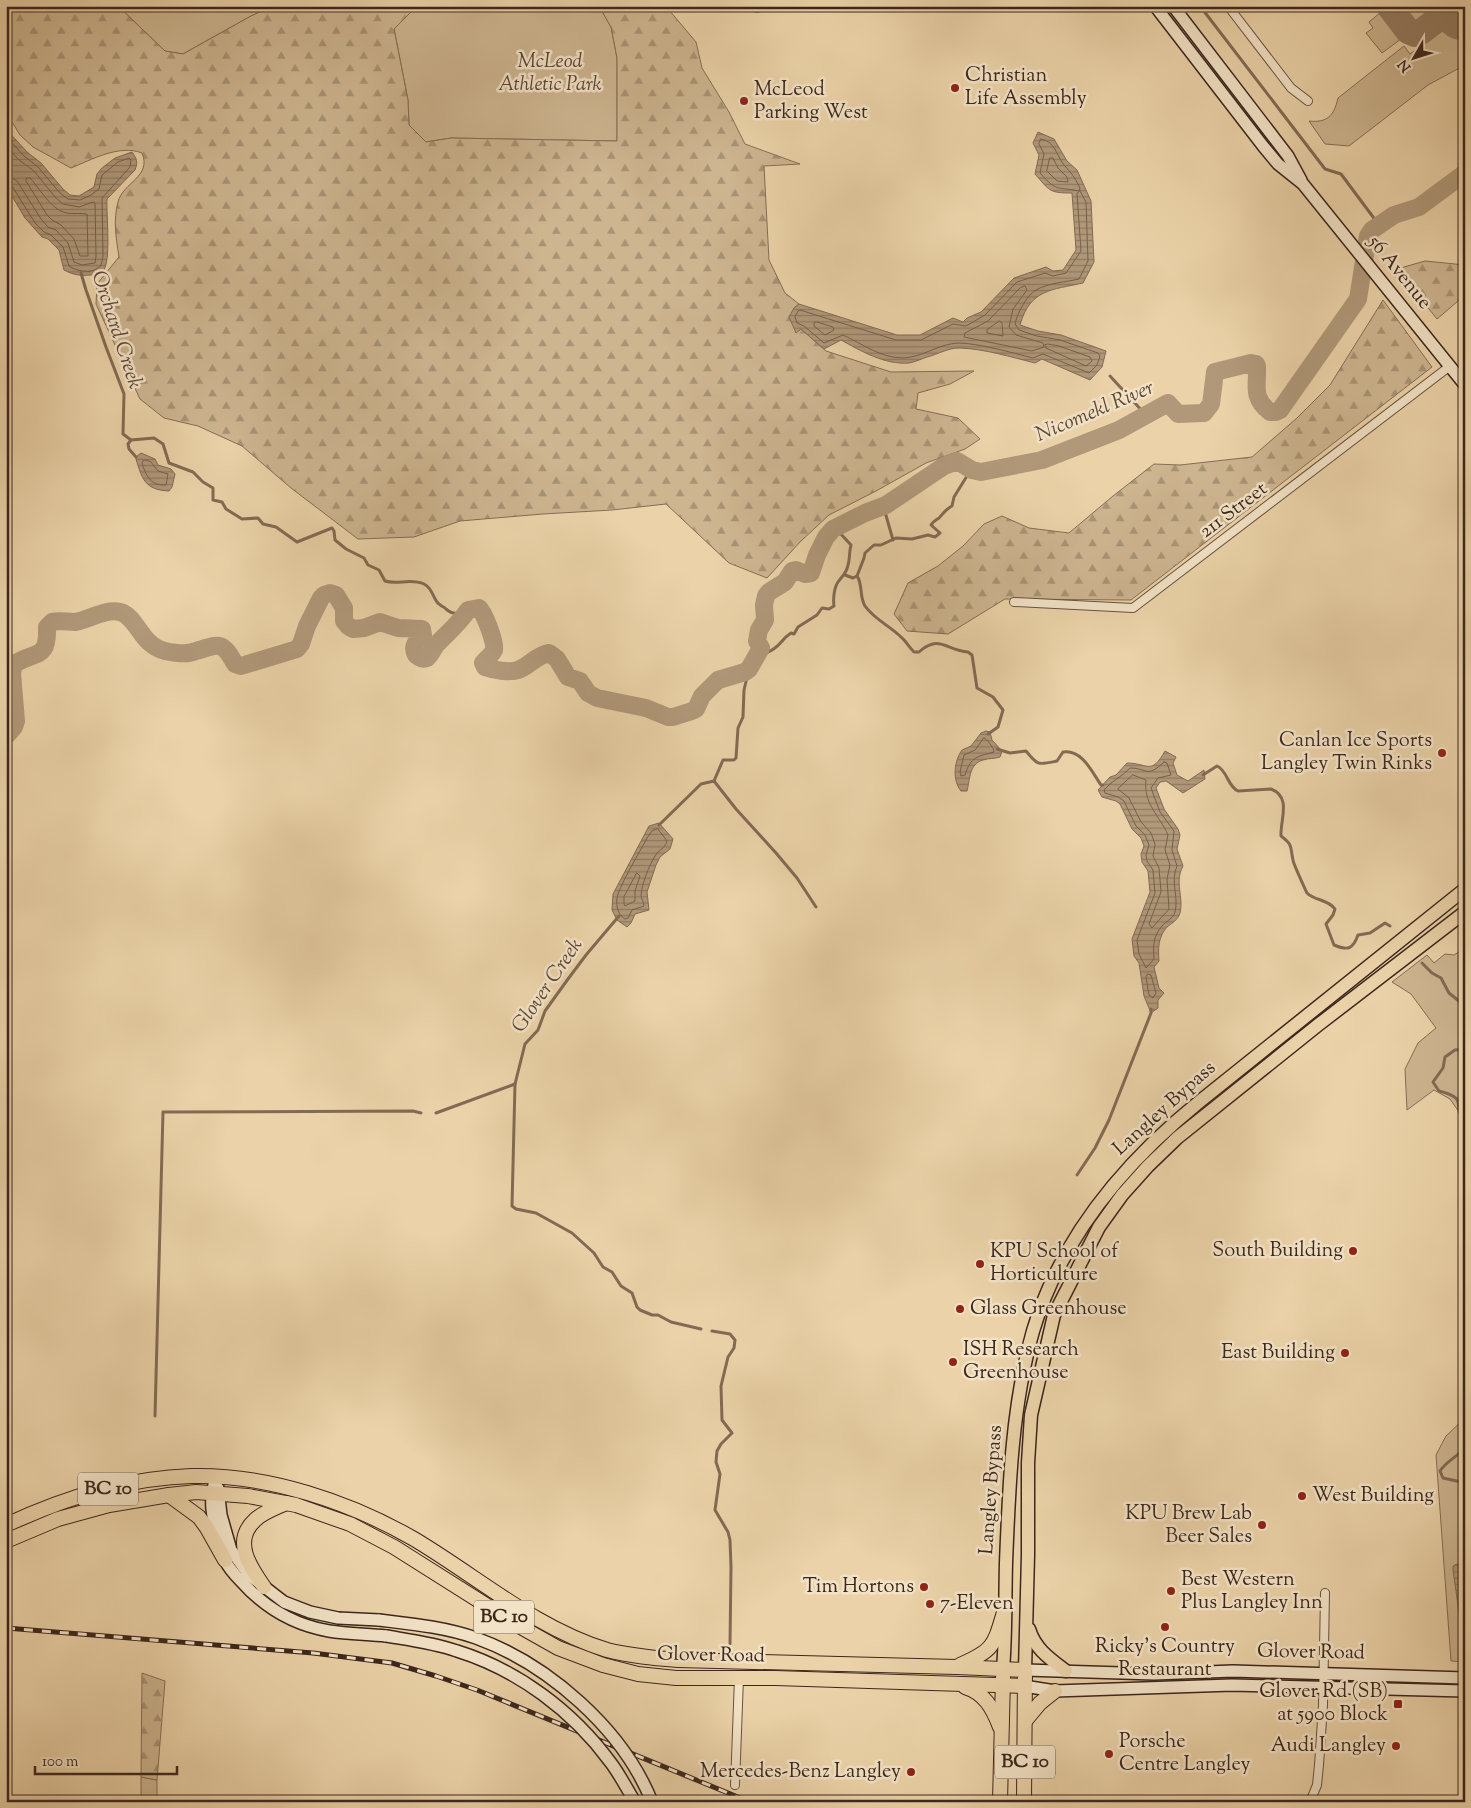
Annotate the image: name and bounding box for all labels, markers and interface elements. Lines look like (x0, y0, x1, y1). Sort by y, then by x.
north arrow (1388, 32, 1438, 82)
park label: McLeod Athletic Park (498, 48, 602, 100)
text: N (1394, 54, 1417, 76)
place label: Christian Life Assembly (965, 62, 1087, 114)
place label: McLeod Parking West (754, 76, 868, 128)
marker: Christian Life Assembly (949, 82, 961, 94)
marker: McLeod Parking West (738, 95, 750, 107)
street label: 56 Avenue (1359, 229, 1438, 316)
water label: Orchard Creek (83, 267, 149, 393)
water label: Nicomekl River (1031, 373, 1160, 450)
street label: 211 Street (1194, 476, 1274, 546)
place label: Canlan Ice Sports Langley Twin Rinks (1261, 727, 1432, 779)
marker: Canlan Ice Sports Langley Twin Rinks (1436, 747, 1448, 759)
water label: Glover Creek (505, 932, 591, 1039)
street label: Langley Bypass (1107, 1055, 1223, 1163)
place label: South Building (1212, 1237, 1343, 1266)
place label: KPU School of Horticulture (990, 1238, 1119, 1290)
marker: South Building (1347, 1245, 1359, 1257)
marker: KPU School of Horticulture (974, 1258, 986, 1270)
place label: Glass Greenhouse (970, 1295, 1127, 1324)
marker: Glass Greenhouse (954, 1303, 966, 1315)
place label: ISH Research Greenhouse (963, 1336, 1079, 1388)
place label: East Building (1221, 1339, 1335, 1368)
marker: East Building (1339, 1347, 1351, 1359)
marker: ISH Research Greenhouse (947, 1356, 959, 1368)
street label: Langley Bypass (973, 1424, 1011, 1556)
road number: BC 10 (78, 1472, 138, 1506)
place label: West Building (1312, 1482, 1434, 1511)
marker: West Building (1296, 1490, 1308, 1502)
place label: KPU Brew Lab Beer Sales (1125, 1500, 1252, 1552)
marker: KPU Brew Lab Beer Sales (1256, 1519, 1268, 1531)
place label: Best Western Plus Langley Inn (1181, 1566, 1323, 1618)
place label: Tim Hortons (803, 1573, 914, 1602)
marker: Tim Hortons (918, 1581, 930, 1593)
marker: Best Western Plus Langley Inn (1165, 1585, 1177, 1597)
place label: 7-Eleven (940, 1590, 1014, 1619)
marker: 7-Eleven (924, 1598, 936, 1610)
road number: BC 10 (474, 1600, 534, 1634)
marker: Ricky’s Country Restaurant (1159, 1621, 1171, 1633)
place label: Ricky’s Country Restaurant (1095, 1633, 1235, 1685)
street label: Glover Road (1257, 1638, 1365, 1668)
street label: Glover Road (657, 1641, 765, 1671)
place label: Glover Rd (SB) at 5900 Block (1259, 1678, 1388, 1730)
marker: Glover Rd (SB) at 5900 Block (1392, 1698, 1404, 1710)
place label: Porsche Centre Langley (1119, 1728, 1250, 1780)
place label: Audi Langley (1271, 1732, 1386, 1761)
marker: Audi Langley (1390, 1740, 1402, 1752)
scale bar (35, 1743, 178, 1775)
road number: BC 10 (995, 1745, 1055, 1778)
marker: Porsche Centre Langley (1103, 1748, 1115, 1760)
text: 100 m (42, 1752, 79, 1773)
place label: Mercedes-Benz Langley (700, 1758, 901, 1787)
marker: Mercedes-Benz Langley (905, 1766, 917, 1778)

